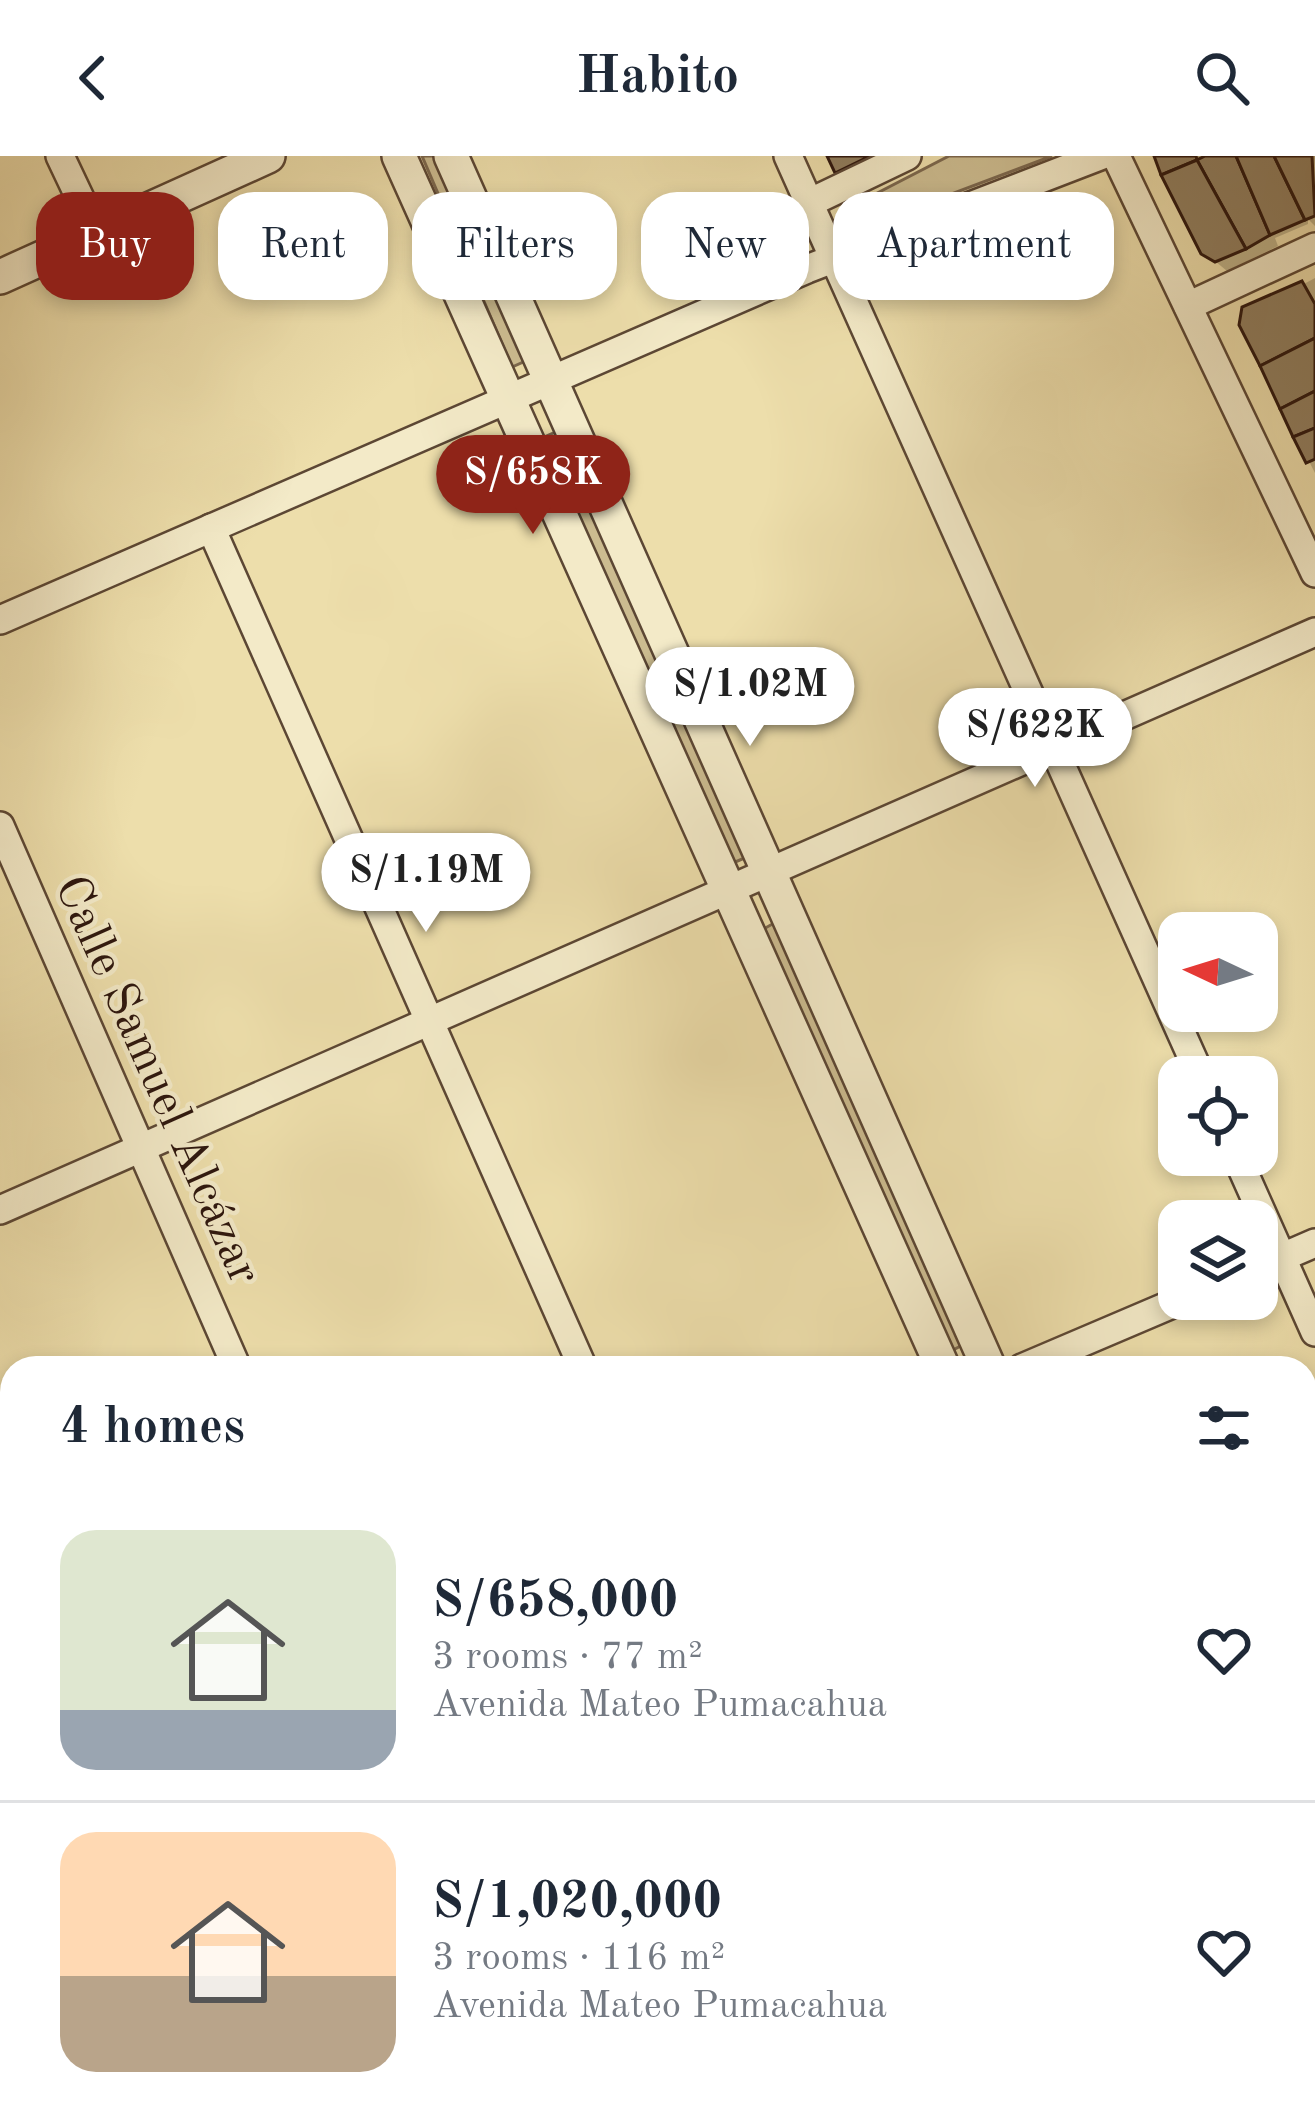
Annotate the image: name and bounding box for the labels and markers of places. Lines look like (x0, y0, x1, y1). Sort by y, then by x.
pin: S/658K (435, 435, 631, 537)
pin: S/1.02M (639, 647, 861, 749)
pin: S/622K (937, 688, 1133, 790)
pin: S/1.19M (315, 833, 537, 935)

